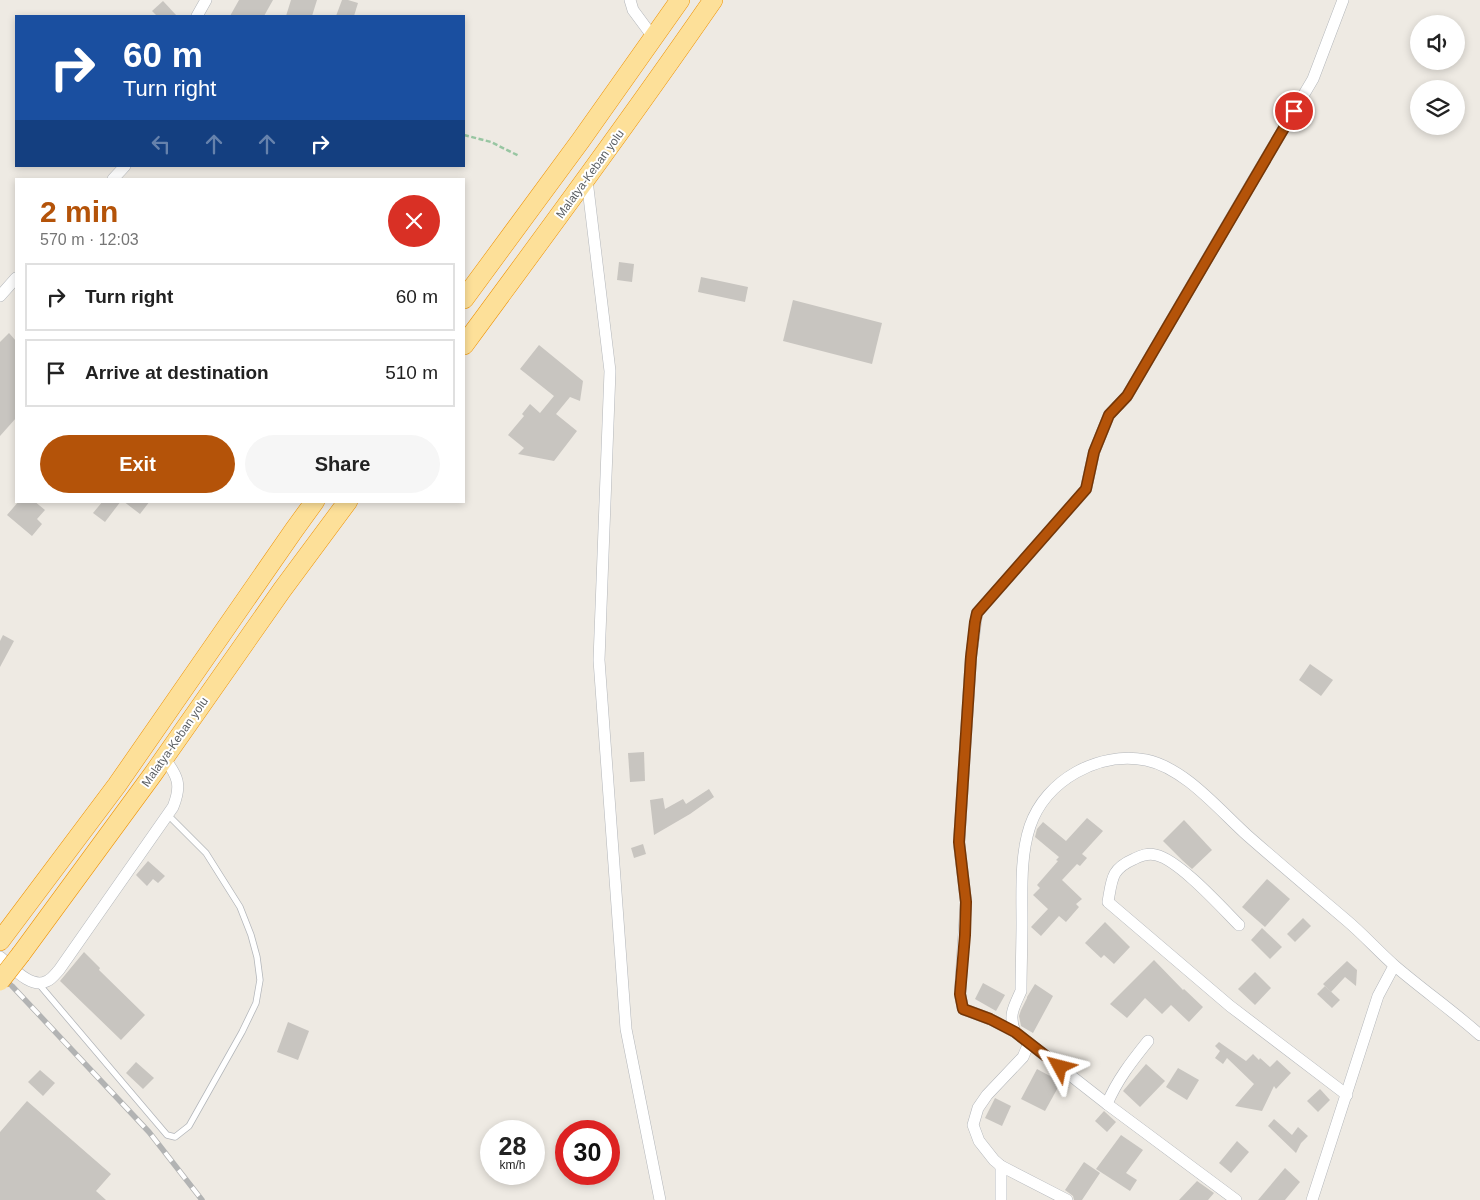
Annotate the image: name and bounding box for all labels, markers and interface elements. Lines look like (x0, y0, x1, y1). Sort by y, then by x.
map controls (1410, 15, 1465, 135)
button: sound (1410, 15, 1465, 70)
icon: right (40, 35, 105, 100)
text: 60 m (123, 35, 203, 74)
text: Turn right (123, 76, 216, 101)
button: layers (1410, 80, 1465, 135)
pin (1273, 90, 1315, 132)
icon: arrive (1280, 97, 1308, 125)
street label: Malatya-Keban yolu (553, 127, 627, 221)
icon: left (147, 130, 175, 158)
icon: ahead (200, 130, 228, 158)
icon: ahead (253, 130, 281, 158)
icon: right (306, 130, 334, 158)
text: 2 min (40, 195, 118, 228)
button: close (388, 195, 440, 247)
text: 570 m · 12:03 (40, 231, 139, 248)
icon: right (42, 283, 70, 311)
text: Turn right (85, 286, 173, 307)
text: 60 m (396, 286, 438, 307)
icon: arrive (42, 359, 70, 387)
text: Arrive at destination (85, 362, 269, 383)
text: 510 m (385, 362, 438, 383)
button: Exit (40, 435, 235, 493)
button: Share (245, 435, 440, 493)
street label: Malatya-Keban yolu (139, 695, 211, 789)
position arrow (1033, 1040, 1085, 1092)
speed limit sign: 30 (555, 1120, 620, 1185)
text: 28 (499, 1132, 526, 1160)
text: km/h (499, 1158, 526, 1172)

